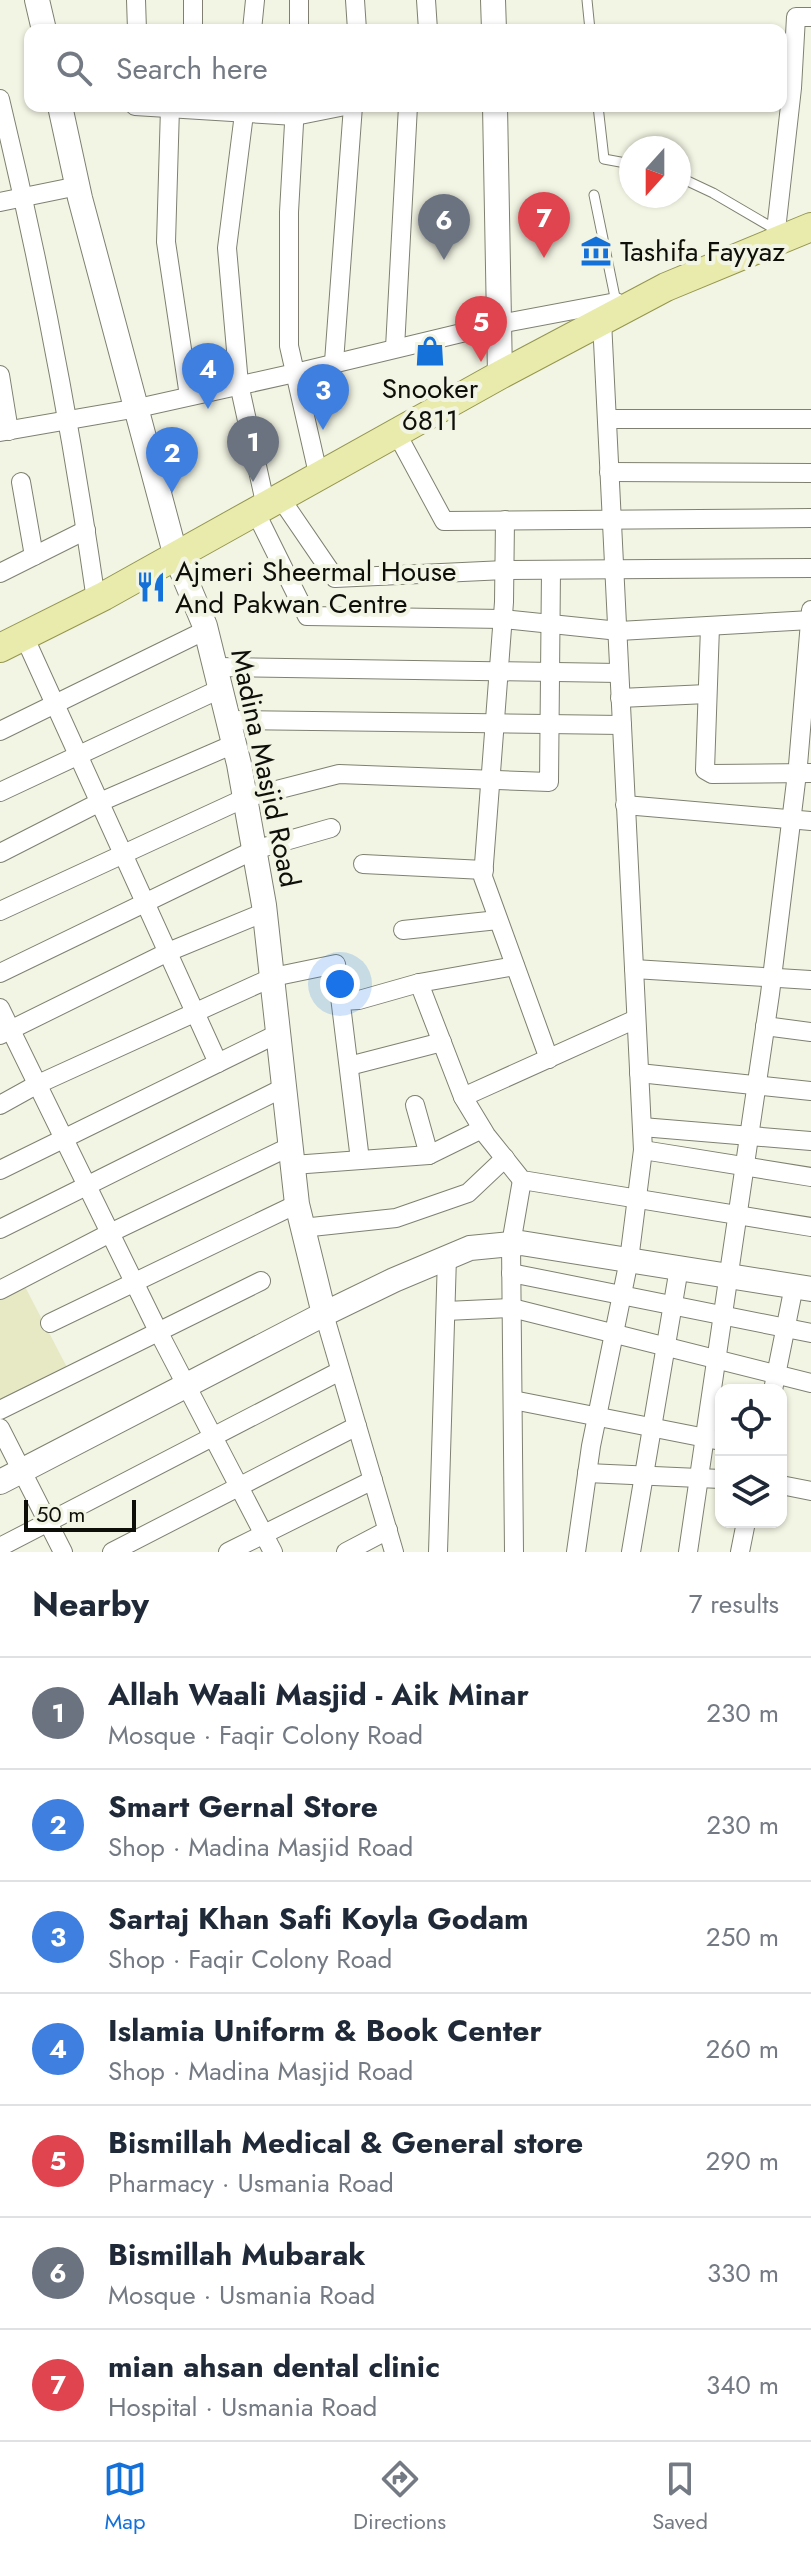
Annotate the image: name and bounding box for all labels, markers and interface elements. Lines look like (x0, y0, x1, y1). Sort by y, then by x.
search box (24, 24, 787, 112)
icon: search (52, 46, 96, 90)
text: Search here (116, 47, 268, 90)
north arrow (619, 136, 691, 208)
pin: 7 (518, 192, 570, 258)
pin: 6 (418, 194, 470, 260)
place label: Tashifa Fayyaz (620, 231, 785, 272)
museum icon: Tashifa Fayyaz (579, 234, 613, 268)
pin: 5 (455, 296, 507, 362)
shop icon: Snooker 6811 (413, 334, 447, 368)
pin: 4 (182, 343, 234, 409)
pin: 3 (297, 364, 349, 430)
place label: Snooker 6811 (382, 368, 479, 441)
pin: 1 (227, 416, 279, 482)
pin: 2 (146, 427, 198, 493)
place label: Ajmeri Sheermal House And Pakwan Centre (175, 551, 456, 624)
restaurant icon: Ajmeri Sheermal House And Pakwan Centre (134, 570, 168, 604)
street label: Madina Masjid Road (220, 645, 311, 891)
your location (320, 964, 360, 1004)
map controls (715, 1384, 787, 1528)
button: locate (715, 1384, 787, 1456)
button: layers (715, 1456, 787, 1528)
scale bar (24, 1496, 136, 1532)
text: 50 m (36, 1498, 85, 1530)
text: Nearby (32, 1580, 149, 1629)
text: 7 results (689, 1585, 779, 1623)
text: Allah Waali Masjid - Aik Minar (108, 1673, 529, 1716)
text: 1 (51, 1694, 65, 1732)
text: 230 m (706, 1694, 779, 1732)
text: Mosque · Faqir Colony Road (108, 1716, 423, 1754)
text: Smart Gernal Store (108, 1785, 378, 1828)
text: 2 (49, 1806, 67, 1844)
text: 230 m (706, 1806, 779, 1844)
text: Shop · Madina Masjid Road (108, 1828, 413, 1866)
text: Sartaj Khan Safi Koyla Godam (108, 1897, 529, 1940)
text: 3 (50, 1918, 66, 1956)
text: 250 m (706, 1918, 779, 1956)
text: Shop · Faqir Colony Road (108, 1940, 392, 1978)
text: Islamia Uniform & Book Center (108, 2009, 542, 2052)
text: 4 (49, 2030, 67, 2068)
text: 260 m (706, 2030, 779, 2068)
text: Shop · Madina Masjid Road (108, 2052, 413, 2090)
text: Bismillah Medical & General store (108, 2121, 583, 2164)
text: 5 (50, 2142, 66, 2180)
text: 290 m (706, 2142, 779, 2180)
text: Pharmacy · Usmania Road (108, 2164, 394, 2202)
text: Bismillah Mubarak (108, 2233, 366, 2276)
text: 6 (49, 2254, 67, 2292)
text: 330 m (707, 2254, 779, 2292)
text: Mosque · Usmania Road (108, 2276, 375, 2314)
text: mian ahsan dental clinic (108, 2345, 440, 2388)
text: 7 (50, 2366, 66, 2404)
text: 340 m (706, 2366, 779, 2404)
text: Hospital · Usmania Road (108, 2388, 377, 2426)
tab: Map (103, 2457, 147, 2537)
tab: Directions (353, 2457, 446, 2537)
tab: Saved (652, 2457, 708, 2537)

